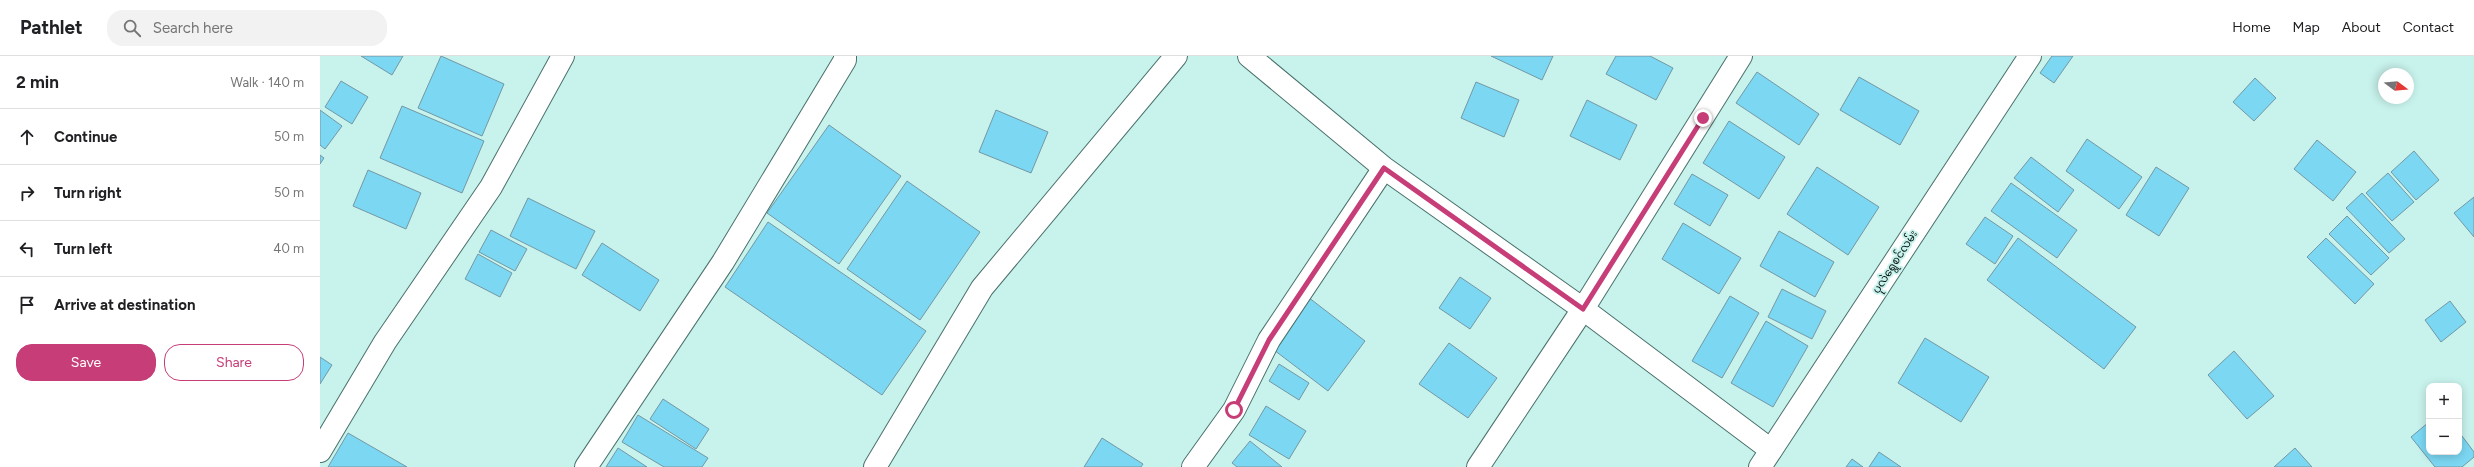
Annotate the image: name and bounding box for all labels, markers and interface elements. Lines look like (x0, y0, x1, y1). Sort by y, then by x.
search box (107, 10, 387, 46)
text: Pathlet (20, 16, 83, 39)
icon: search (121, 17, 143, 39)
text: Search here (153, 19, 233, 37)
text: Home (2232, 19, 2271, 36)
text: Map (2293, 19, 2320, 36)
text: About (2342, 19, 2381, 36)
text: Contact (2403, 19, 2454, 36)
north arrow (2378, 68, 2414, 104)
text: 2 min (16, 72, 59, 92)
text: Walk · 140 m (230, 75, 304, 90)
route end (1694, 109, 1712, 127)
icon: ahead (16, 126, 38, 148)
text: Continue (54, 128, 117, 146)
text: 50 m (274, 129, 304, 144)
icon: right (16, 182, 38, 204)
text: Turn right (54, 184, 122, 202)
text: 50 m (274, 185, 304, 200)
street label: ပုလဲရွေစင်လမ်း (1869, 227, 1922, 297)
icon: left (16, 238, 38, 260)
text: Turn left (54, 240, 112, 258)
text: 40 m (273, 241, 304, 256)
icon: arrive (16, 294, 38, 316)
text: Arrive at destination (54, 296, 195, 314)
button: Save (16, 344, 156, 381)
button: Share (164, 344, 304, 381)
map controls (2426, 383, 2462, 455)
button: + (2426, 383, 2462, 419)
route start (1225, 401, 1243, 419)
button: − (2426, 419, 2462, 455)

